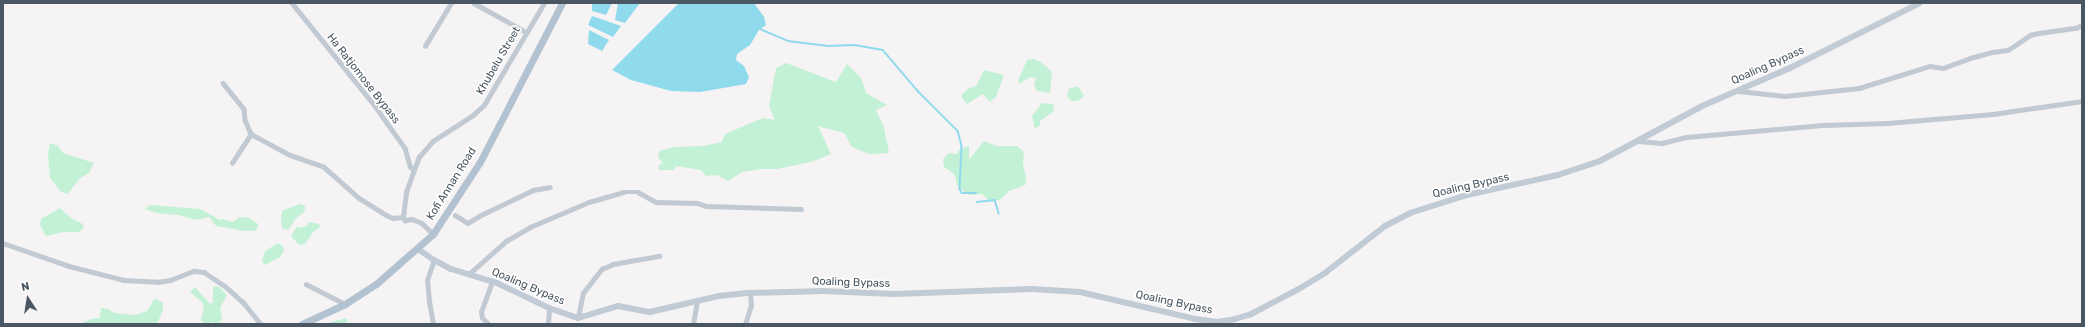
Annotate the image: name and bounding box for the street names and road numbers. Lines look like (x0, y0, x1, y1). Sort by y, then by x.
street label: Khubelu Street (474, 25, 524, 97)
street label: Ha Ratjomose Bypass (324, 31, 402, 127)
street label: Qoaling Bypass (1730, 44, 1806, 88)
street label: Kofi Annan Road (424, 145, 480, 223)
street label: Qoaling Bypass (1431, 171, 1511, 201)
street label: Qoaling Bypass (489, 266, 567, 308)
street label: Qoaling Bypass (812, 275, 890, 291)
street label: Qoaling Bypass (1134, 288, 1214, 318)

